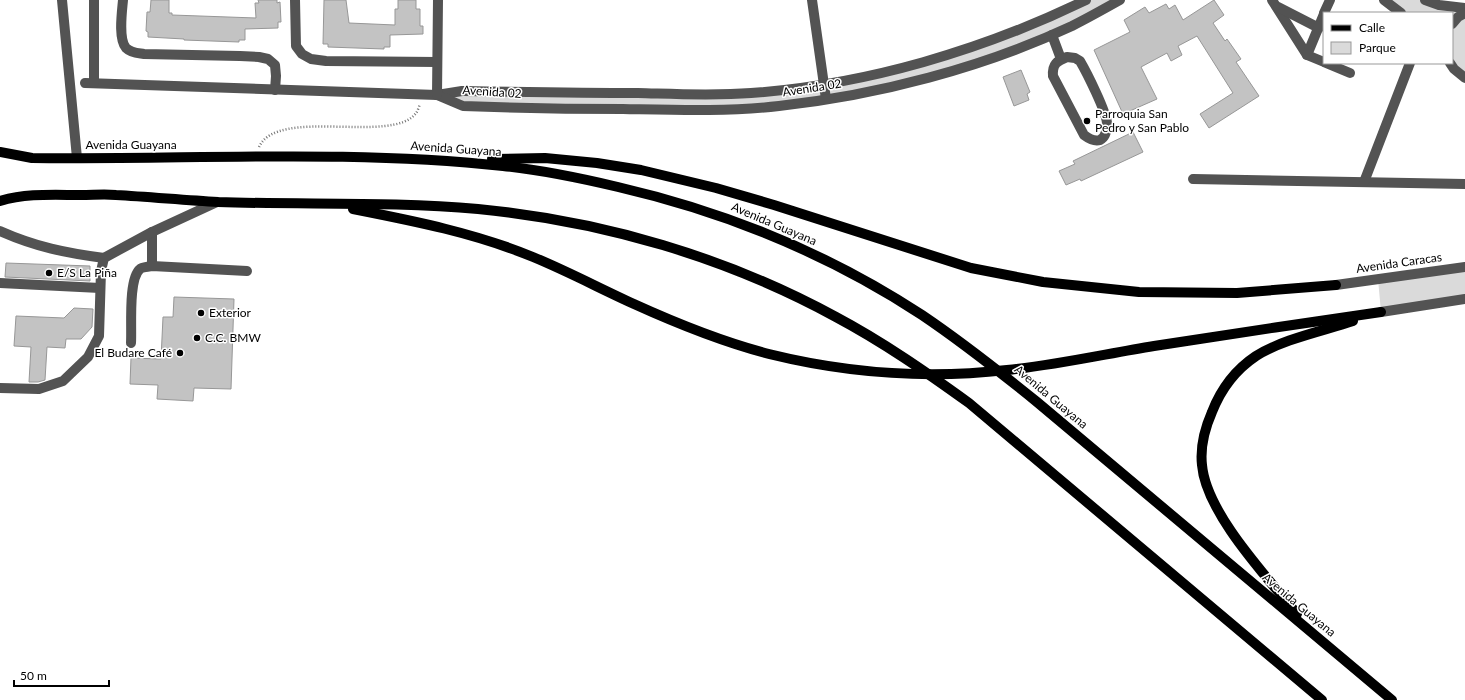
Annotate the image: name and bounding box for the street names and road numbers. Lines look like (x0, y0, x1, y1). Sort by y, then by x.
street label: Avenida 02 (781, 75, 842, 100)
street label: Avenida 02 (462, 82, 522, 101)
street label: Avenida Guayana (85, 137, 177, 152)
street label: Avenida Guayana (410, 138, 502, 159)
street label: Avenida Guayana (729, 199, 819, 248)
street label: Avenida Caracas (1355, 249, 1443, 276)
street label: Avenida Guayana (1012, 362, 1091, 432)
street label: Avenida Guayana (1260, 570, 1339, 640)

